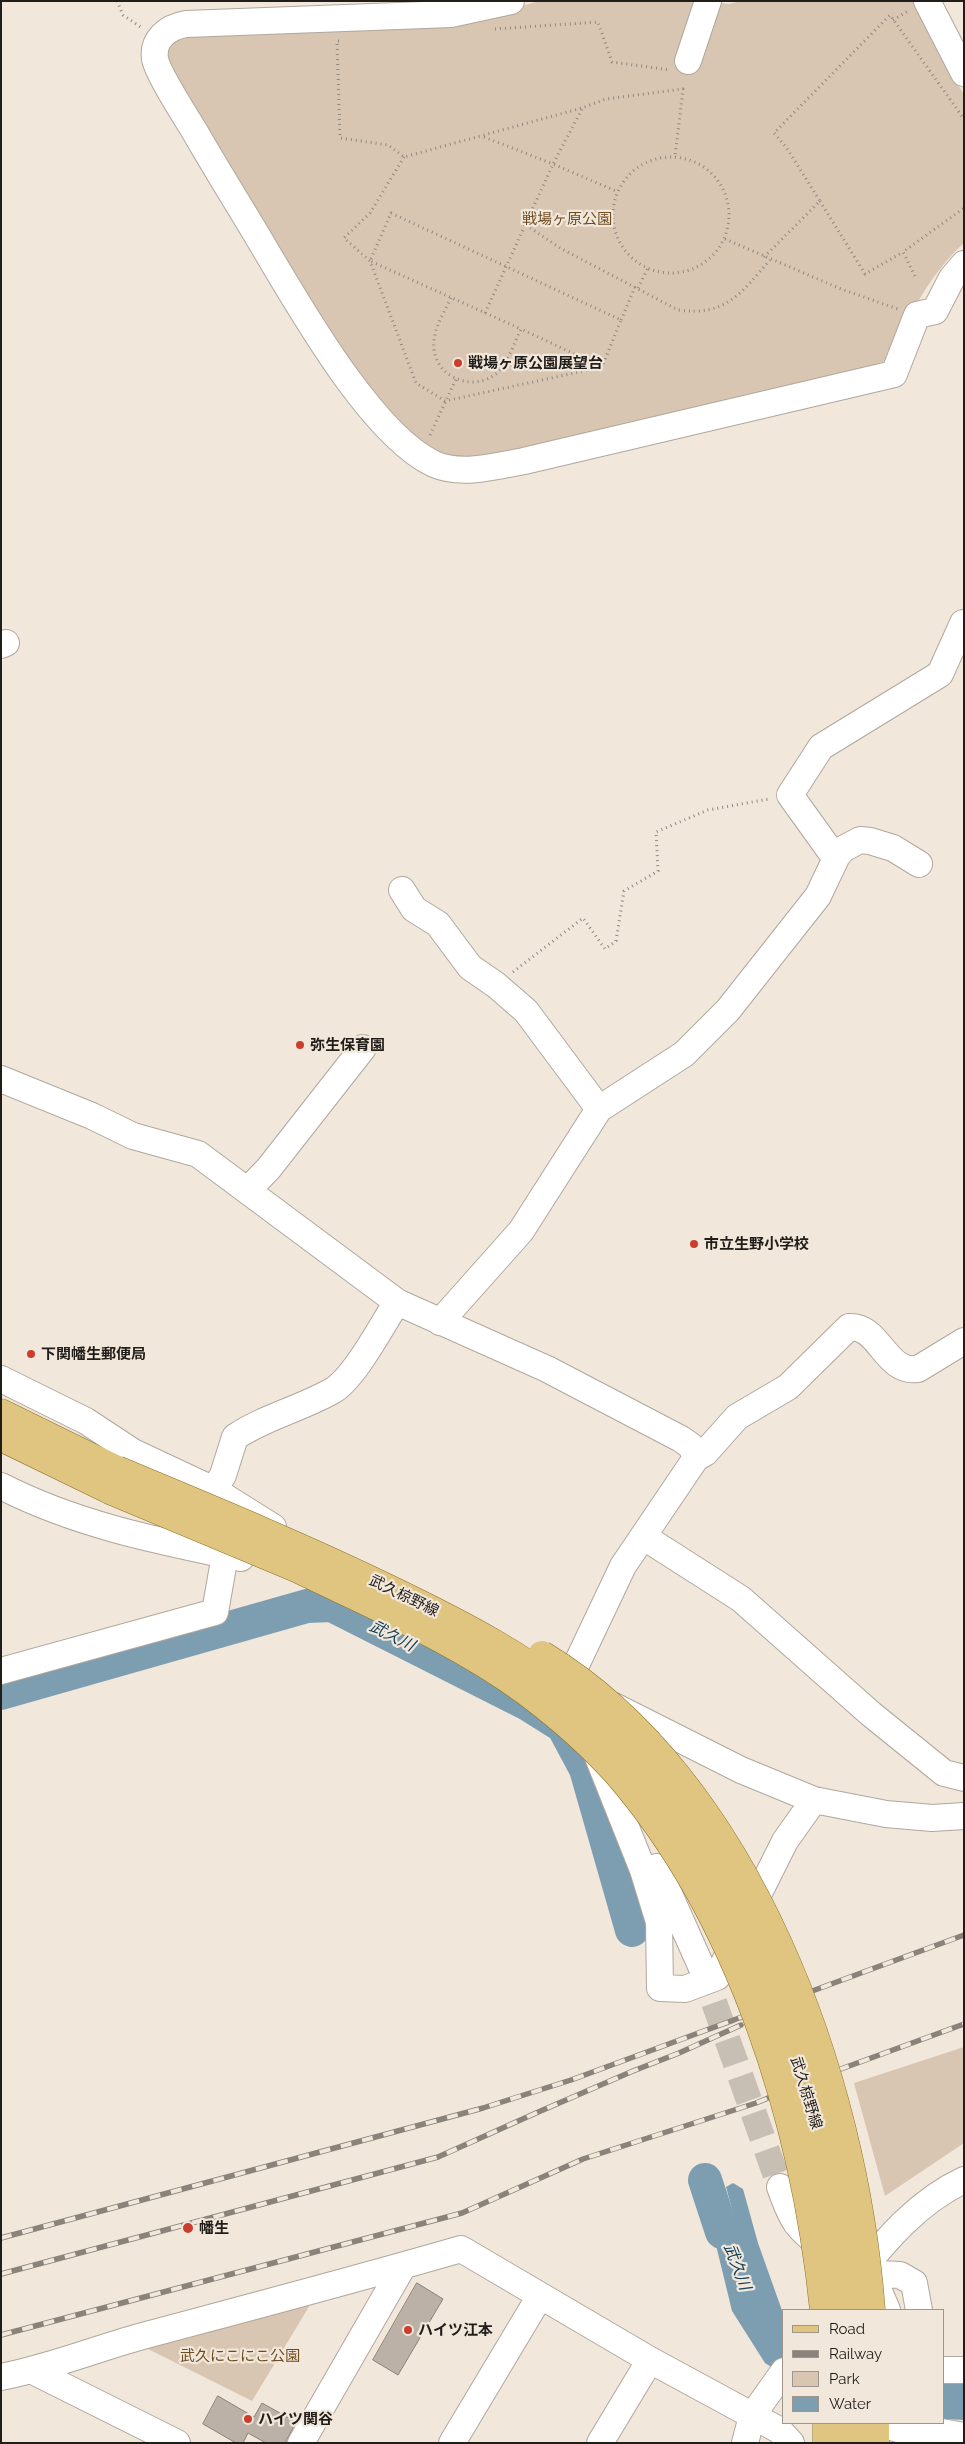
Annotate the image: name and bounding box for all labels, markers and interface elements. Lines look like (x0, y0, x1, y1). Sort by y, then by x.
park label: 戦場ヶ原公園 (522, 210, 612, 228)
place label: 戦場ヶ原公園展望台 (468, 354, 603, 372)
marker: 戦場ヶ原公園展望台 (452, 357, 464, 369)
place label: 弥生保育園 (310, 1036, 385, 1054)
marker: 弥生保育園 (294, 1039, 306, 1051)
place label: 市立生野小学校 (704, 1235, 809, 1253)
marker: 市立生野小学校 (688, 1238, 700, 1250)
place label: 下関幡生郵便局 (41, 1345, 146, 1363)
marker: 下関幡生郵便局 (25, 1348, 37, 1360)
street label: 武久椋野線 (366, 1571, 442, 1621)
water label: 武久川 (366, 1617, 418, 1655)
street label: 武久椋野線 (786, 2055, 826, 2131)
place label: 幡生 (199, 2219, 229, 2237)
marker: 幡生 (181, 2221, 195, 2235)
water label: 武久川 (719, 2241, 755, 2293)
legend (782, 2309, 945, 2424)
text: Road (829, 2320, 865, 2338)
place label: ハイツ江本 (418, 2321, 493, 2339)
marker: ハイツ江本 (402, 2324, 414, 2336)
text: Railway (829, 2345, 882, 2363)
park label: 武久にこにこ公園 (180, 2347, 300, 2365)
text: Park (829, 2370, 860, 2388)
text: Water (829, 2395, 871, 2413)
place label: ハイツ関谷 (258, 2410, 333, 2428)
marker: ハイツ関谷 (242, 2413, 254, 2425)

